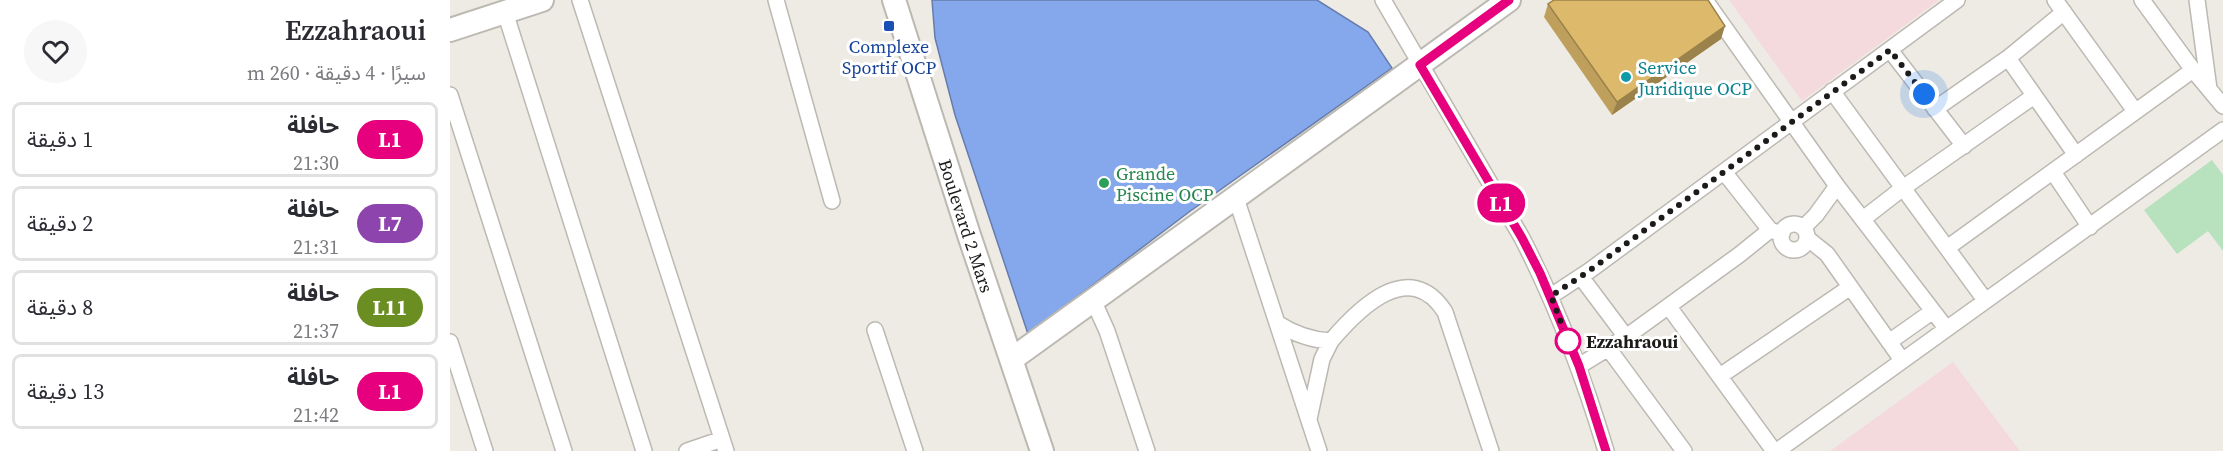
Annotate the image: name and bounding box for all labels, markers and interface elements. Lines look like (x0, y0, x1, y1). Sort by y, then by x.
text: Ezzahraoui (285, 11, 426, 49)
marker: Complexe Sportif OCP (882, 19, 896, 33)
button: heart (24, 20, 87, 83)
place label: Complexe Sportif OCP (842, 34, 936, 80)
place label: Service Juridique OCP (1637, 55, 1752, 101)
text: سيرًا · 4 دقيقة · 260 m (247, 59, 426, 87)
marker: Service Juridique OCP (1619, 70, 1633, 84)
your location (1909, 79, 1939, 109)
text: حافلة (287, 110, 339, 140)
text: 1 دقيقة (27, 124, 93, 154)
text: L1 (378, 125, 402, 154)
text: 21:30 (293, 149, 339, 177)
street label: Boulevard 2 Mars (933, 156, 1000, 296)
place label: Grande Piscine OCP (1116, 161, 1214, 207)
marker: Grande Piscine OCP (1097, 176, 1111, 190)
line badge: L1 (1474, 184, 1528, 222)
text: L1 (1489, 189, 1513, 218)
text: حافلة (287, 194, 339, 224)
text: 2 دقيقة (27, 208, 93, 238)
text: L7 (378, 209, 402, 238)
text: 21:31 (293, 233, 339, 261)
text: حافلة (287, 278, 339, 308)
text: 8 دقيقة (27, 292, 93, 322)
text: L11 (373, 293, 407, 322)
text: 21:37 (293, 317, 339, 345)
marker: Ezzahraoui (1555, 328, 1581, 354)
place label: Ezzahraoui (1586, 329, 1679, 354)
text: حافلة (287, 362, 339, 392)
text: 13 دقيقة (27, 376, 104, 406)
text: L1 (378, 377, 402, 406)
text: 21:42 (293, 401, 339, 429)

